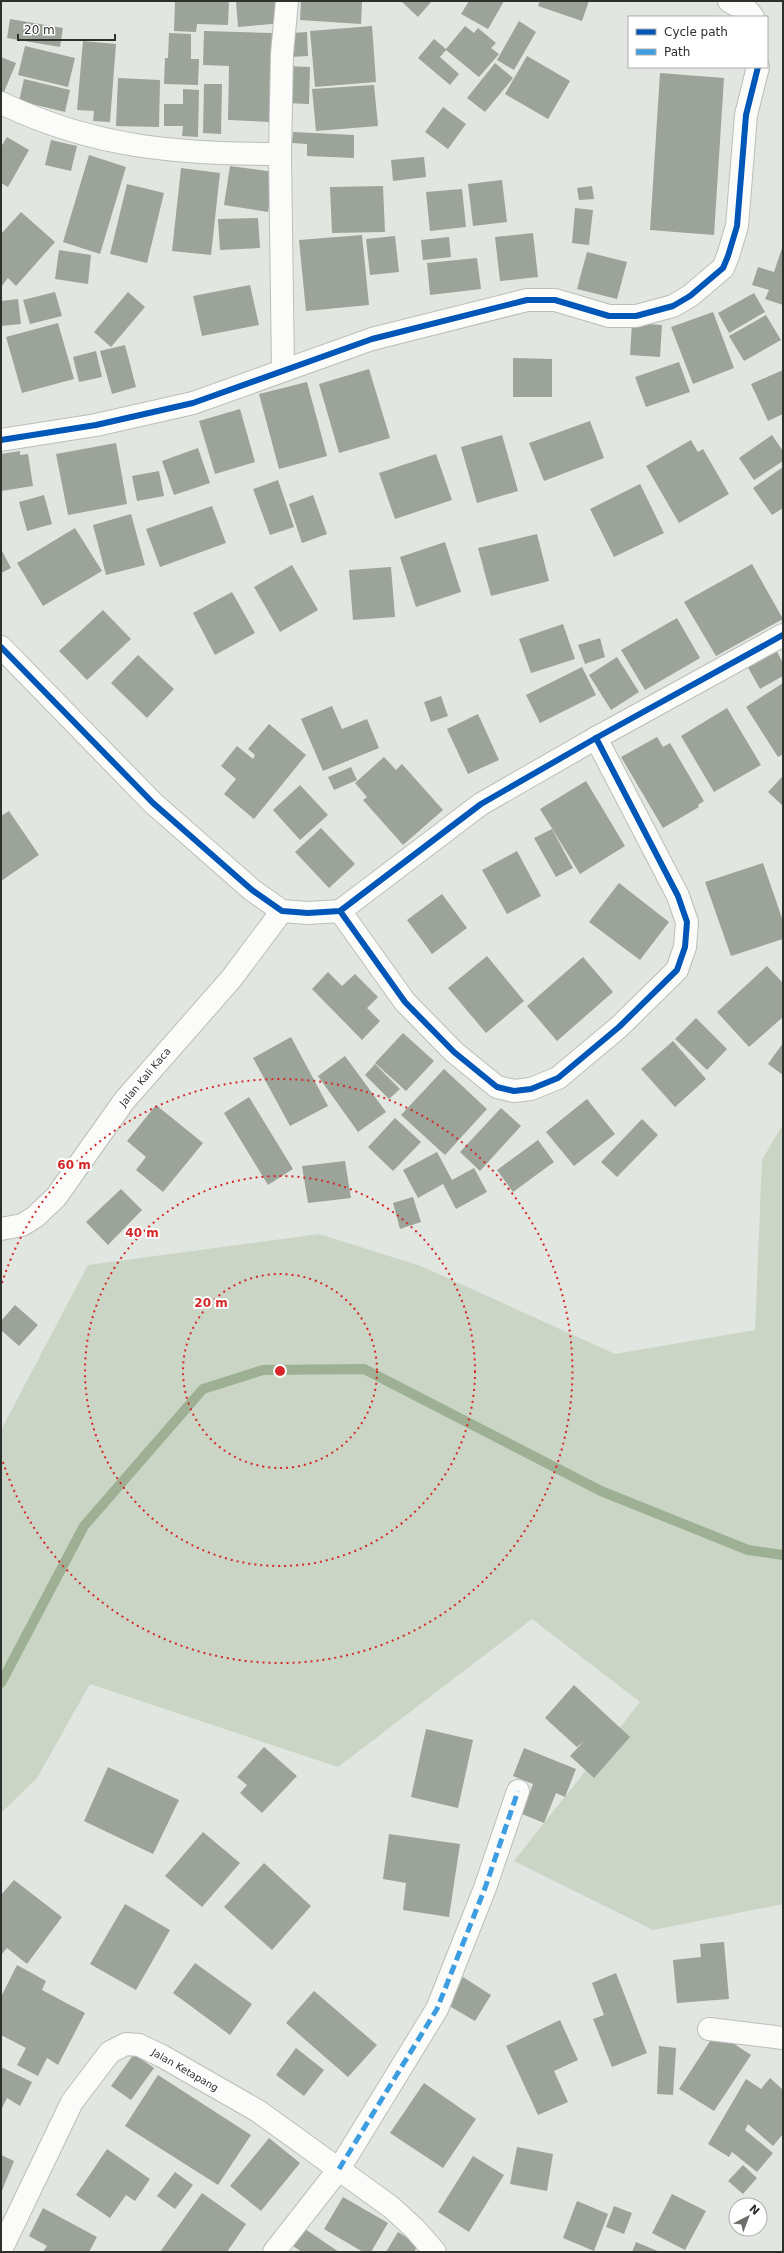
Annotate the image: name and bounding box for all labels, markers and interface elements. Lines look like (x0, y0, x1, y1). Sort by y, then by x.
scale bar (18, 16, 115, 42)
legend (628, 16, 768, 68)
text: 20 m (24, 23, 55, 37)
text: Cycle path (664, 25, 728, 39)
text: Path (664, 45, 690, 59)
street label: Jalan Kali Kaca (117, 1046, 173, 1109)
text: 60 m (57, 1158, 91, 1172)
text: 40 m (125, 1226, 159, 1240)
text: 20 m (194, 1296, 228, 1310)
centre of rings (273, 1364, 287, 1378)
street label: Jalan Ketapang (149, 2046, 220, 2093)
north arrow (728, 2197, 768, 2237)
text: N (747, 2202, 762, 2218)

